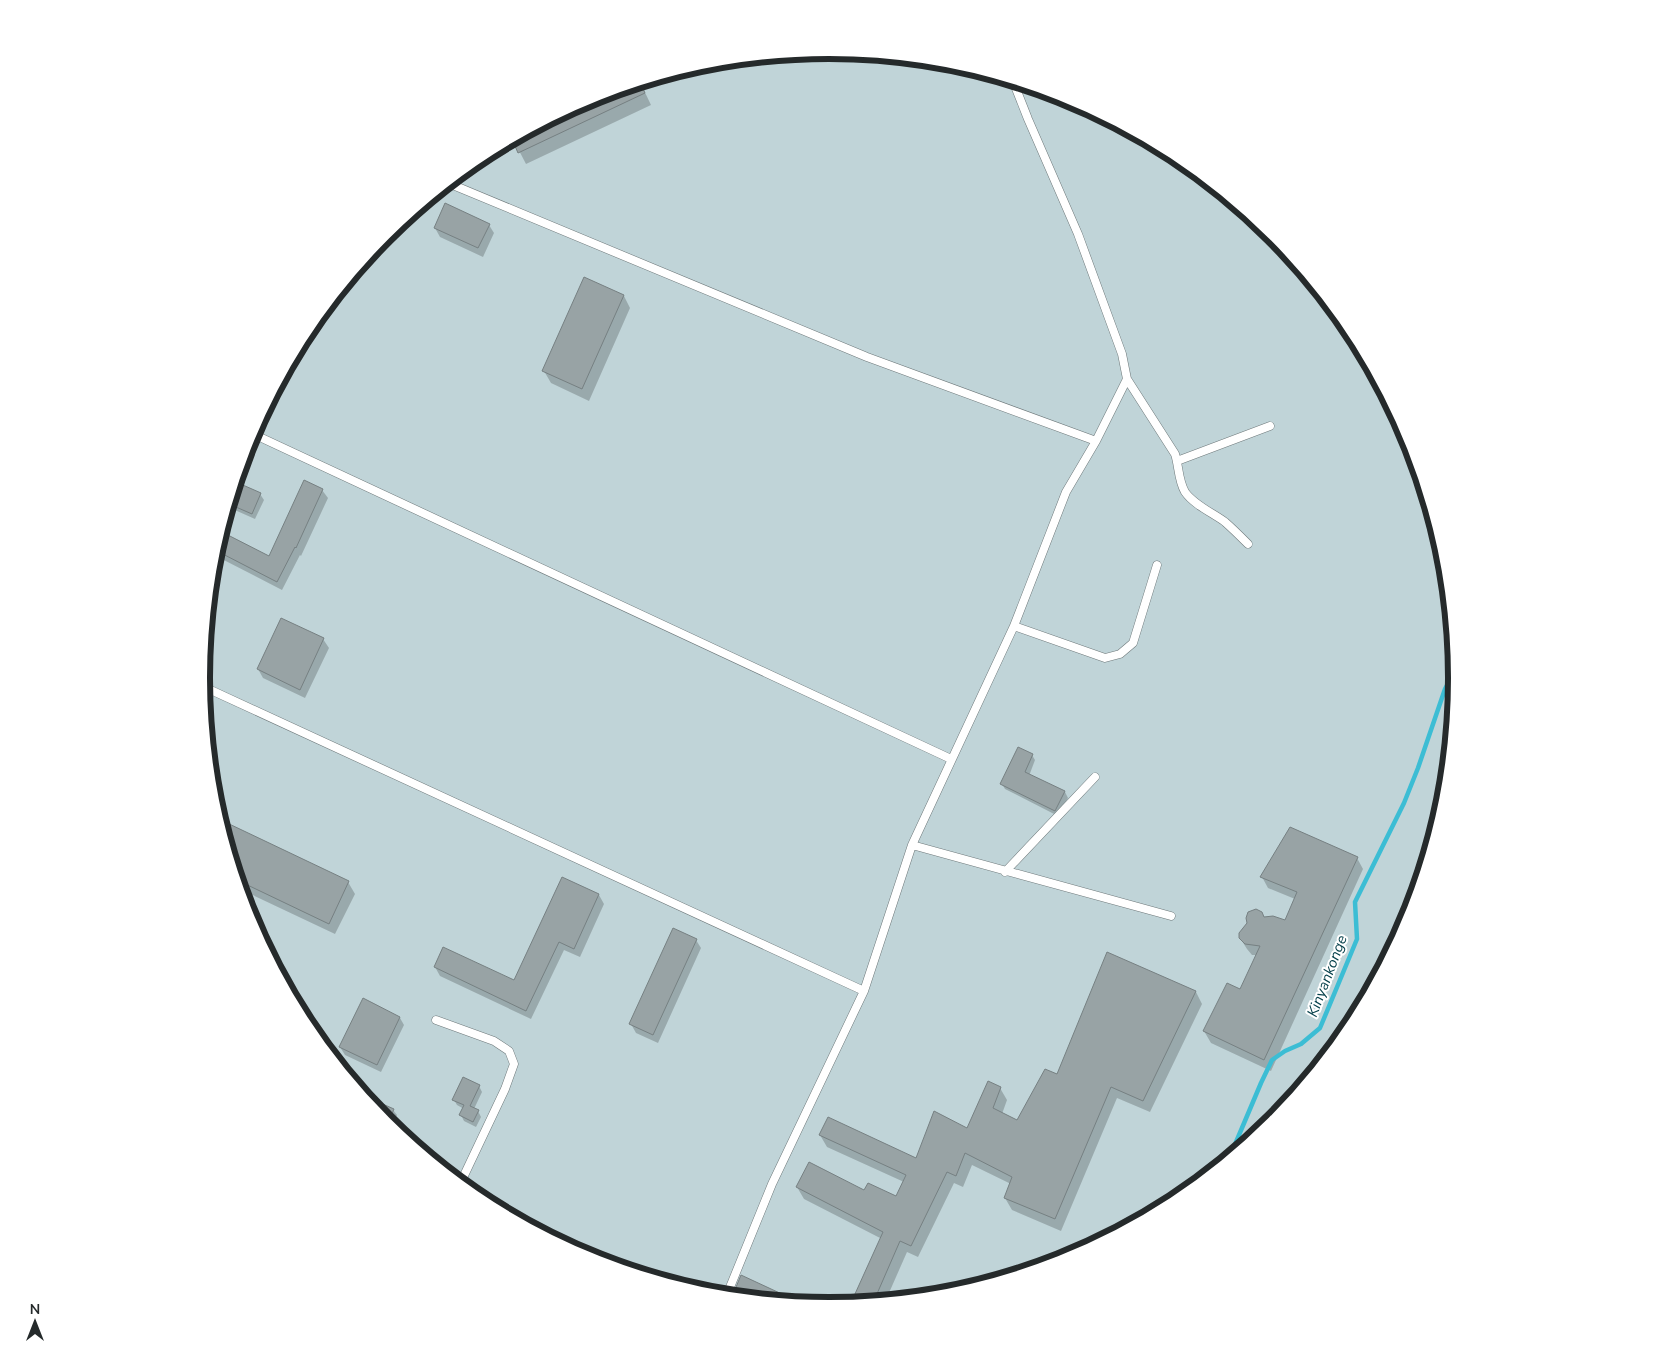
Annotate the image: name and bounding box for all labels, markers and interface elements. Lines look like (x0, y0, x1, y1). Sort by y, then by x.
water label: Kinyankonge (1302, 932, 1352, 1020)
north arrow (10, 1297, 60, 1347)
text: N (30, 1300, 40, 1319)

